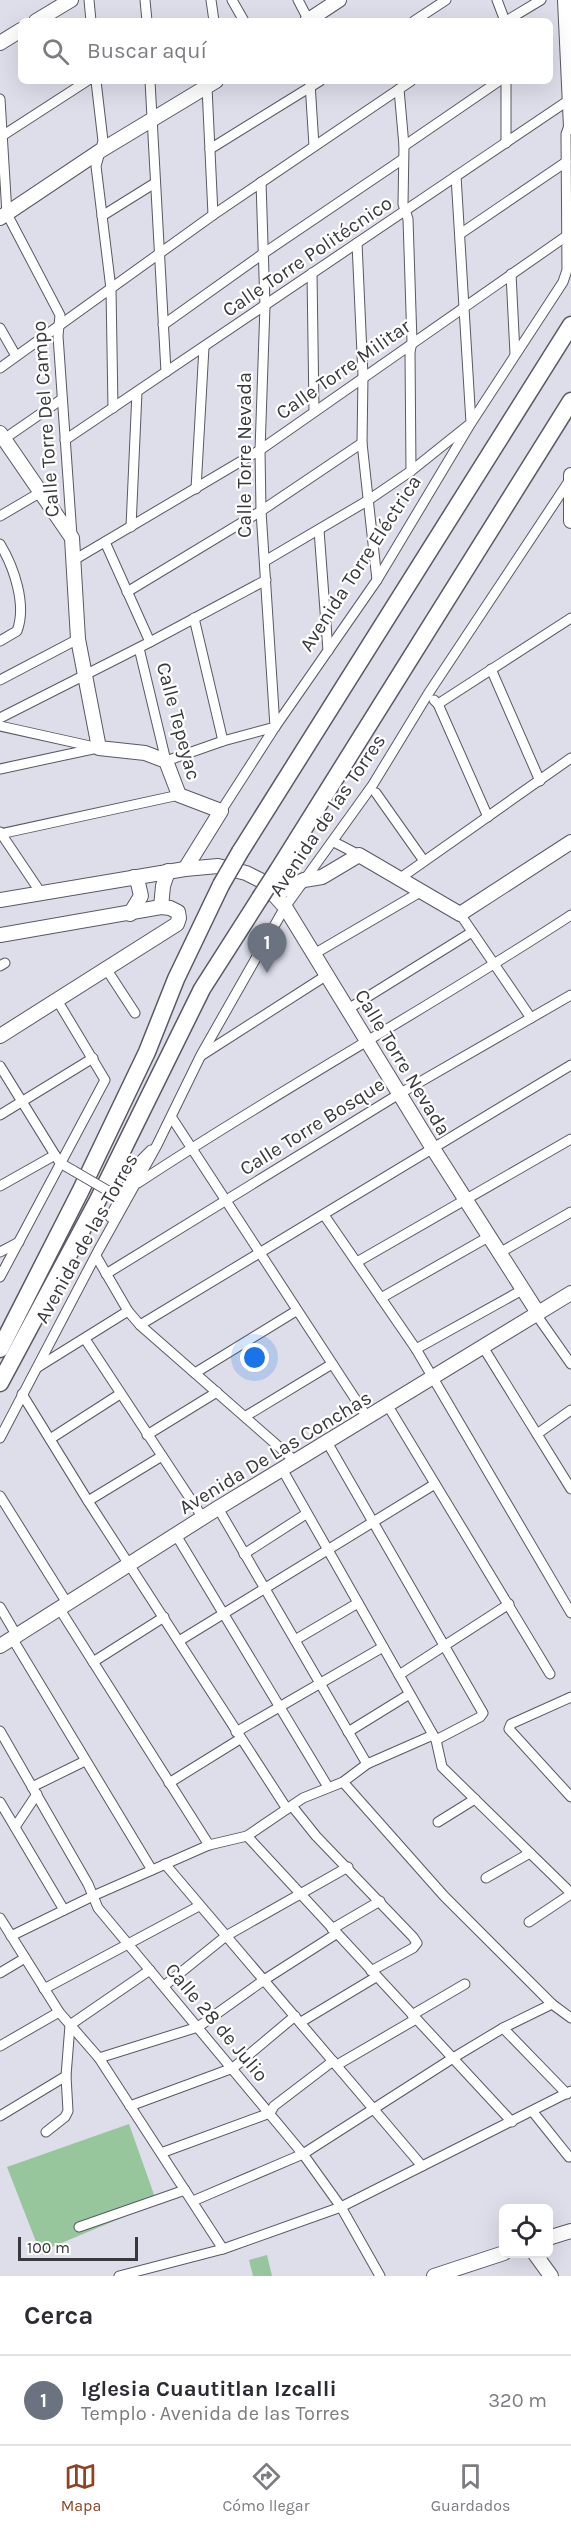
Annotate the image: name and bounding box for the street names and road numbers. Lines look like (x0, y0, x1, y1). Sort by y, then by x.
street label: Calle Torre Politécnico (218, 191, 396, 322)
street label: Calle Torre Militar (272, 314, 415, 424)
street label: Calle Torre Del Campo (27, 320, 64, 518)
street label: Calle Torre Nevada (233, 372, 256, 538)
street label: Avenida Torre Eléctrica (295, 471, 426, 656)
street label: Calle Tepeyac (152, 660, 205, 782)
street label: Avenida de las Torres (265, 730, 390, 901)
street label: Calle Torre Nevada (350, 985, 455, 1139)
street label: Calle Torre Bosque (236, 1073, 389, 1180)
street label: Avenida de las Torres (30, 1149, 143, 1327)
street label: Avenida De Las Conchas (175, 1386, 375, 1519)
street label: Calle 28 de Julio (160, 1958, 273, 2086)

